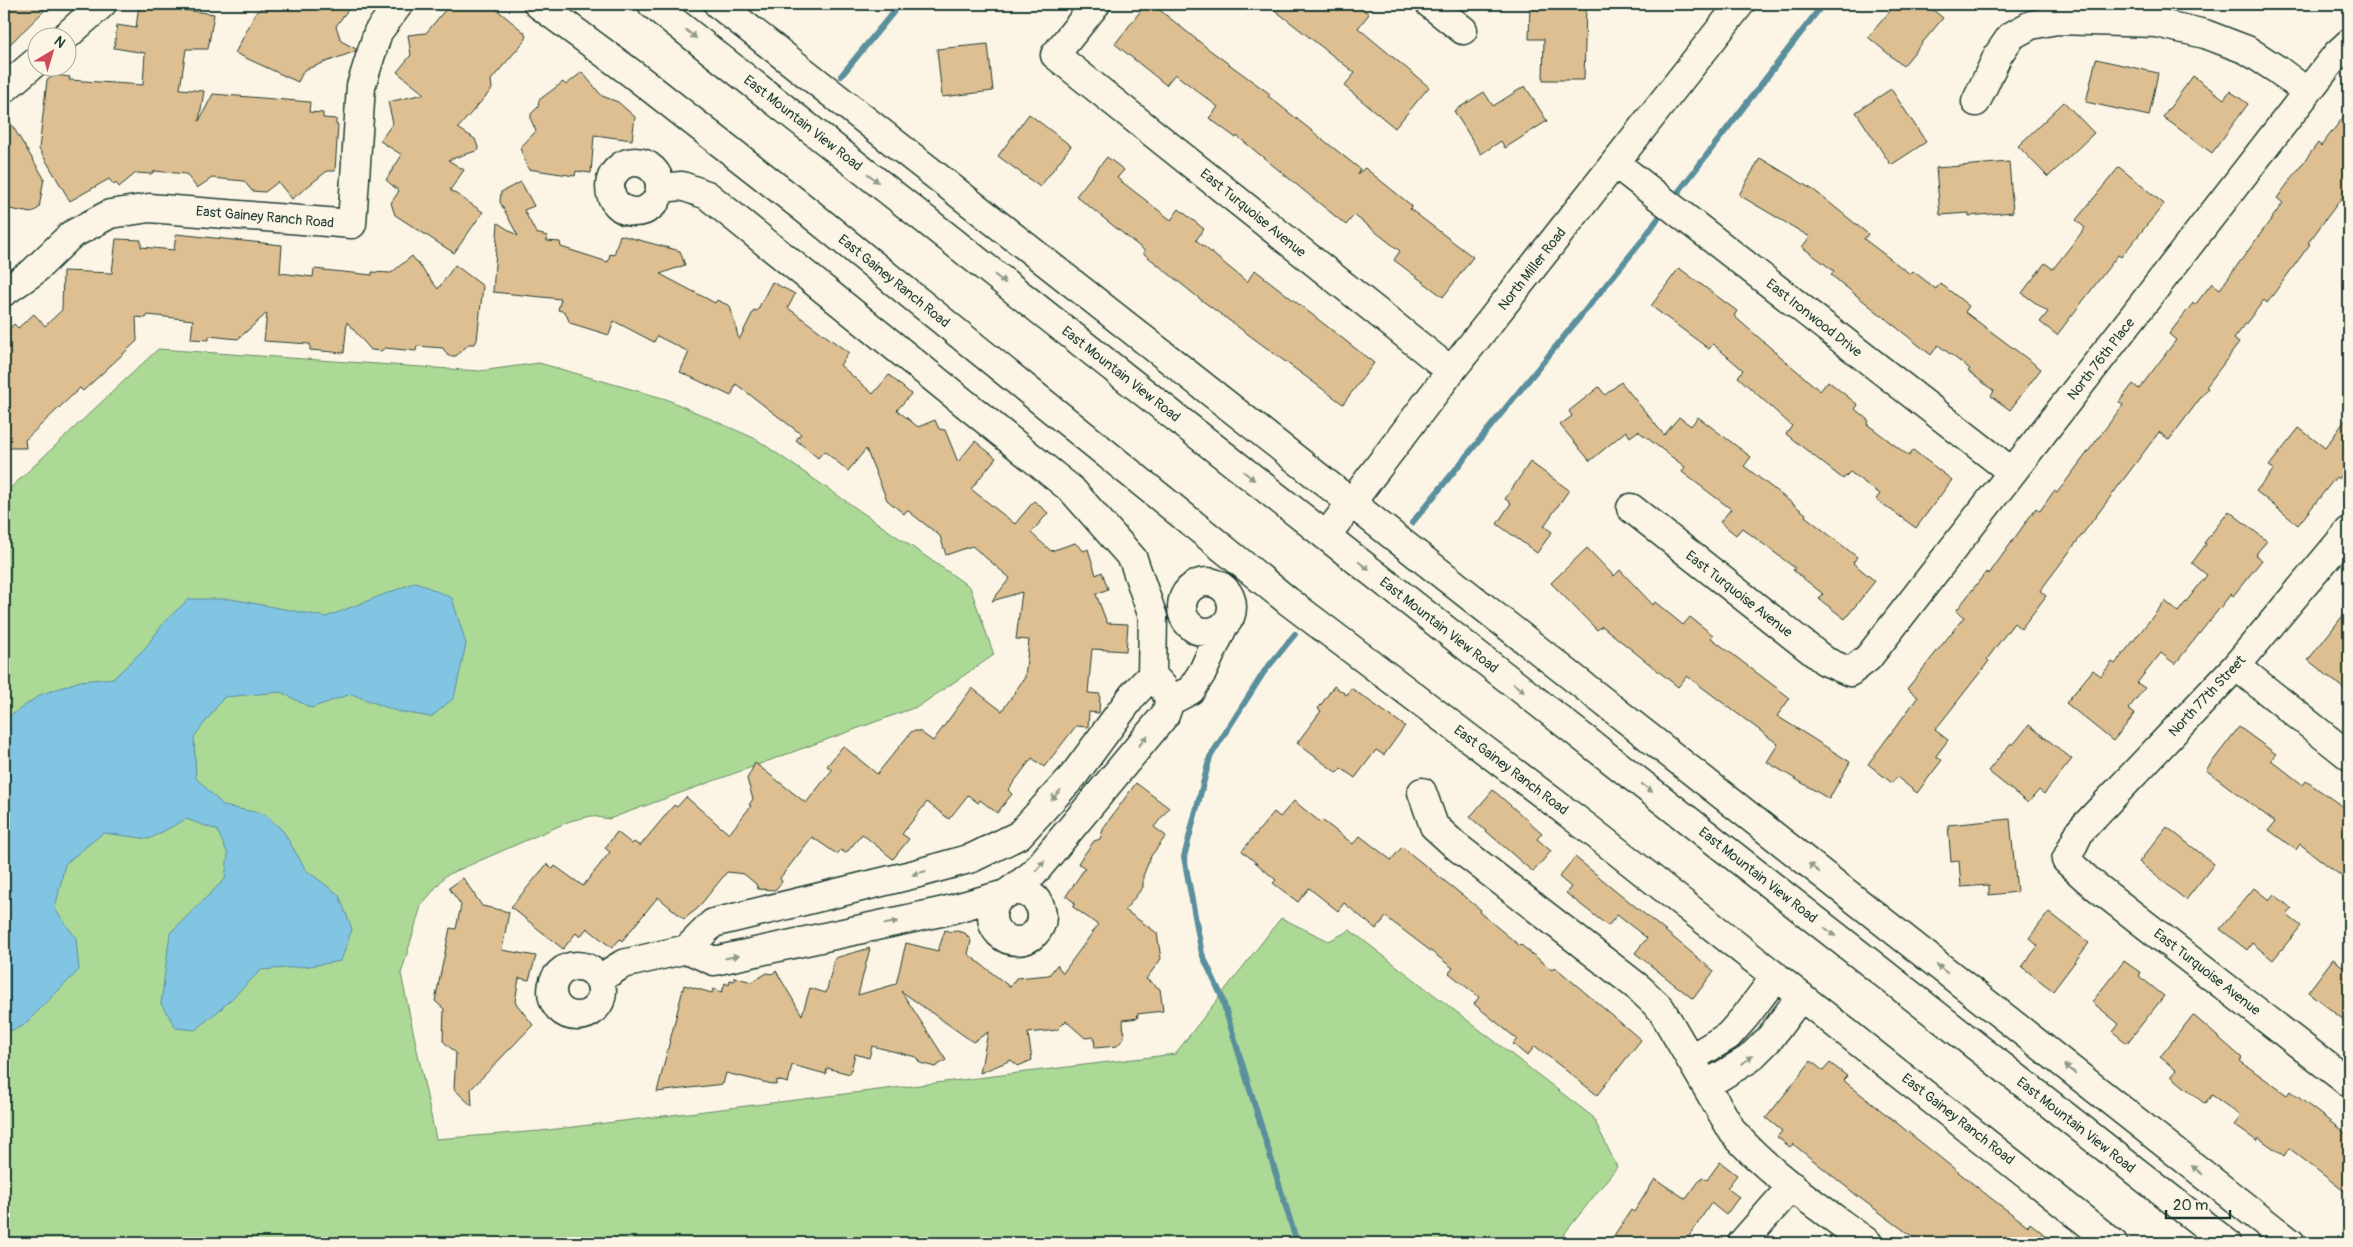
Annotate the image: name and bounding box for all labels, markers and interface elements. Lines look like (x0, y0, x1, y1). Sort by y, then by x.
north arrow (28, 28, 78, 78)
one-way arrow (684, 29, 698, 39)
text: N (51, 33, 69, 52)
street label: East Mountain View Road (740, 71, 866, 175)
street label: East Turquoise Avenue (1197, 165, 1309, 261)
one-way arrow (866, 173, 879, 184)
street label: East Gainey Ranch Road (195, 202, 335, 232)
street label: North Miller Road (1494, 224, 1570, 314)
street label: East Gainey Ranch Road (835, 231, 953, 331)
one-way arrow (994, 274, 1007, 284)
street label: East Ironwood Drive (1763, 275, 1865, 361)
street label: North 76th Place (2064, 314, 2138, 403)
street label: East Mountain View Road (1058, 322, 1184, 426)
one-way arrow (1242, 470, 1255, 481)
street label: East Turquoise Avenue (1682, 547, 1796, 641)
one-way arrow (1357, 561, 1371, 571)
street label: East Mountain View Road (1376, 573, 1502, 677)
street label: North 77th Street (2165, 651, 2249, 740)
one-way arrow (1513, 683, 1526, 693)
street label: East Gainey Ranch Road (1451, 722, 1572, 819)
one-way arrow (1138, 735, 1149, 748)
one-way arrow (1640, 783, 1653, 794)
one-way arrow (1050, 788, 1062, 800)
street label: East Mountain View Road (1695, 823, 1821, 927)
one-way arrow (1034, 860, 1045, 873)
one-way arrow (1808, 863, 1821, 874)
one-way arrow (911, 870, 926, 878)
one-way arrow (883, 918, 899, 926)
street label: East Turquoise Avenue (2150, 925, 2264, 1019)
one-way arrow (1823, 926, 1836, 937)
one-way arrow (725, 953, 740, 961)
one-way arrow (1936, 963, 1949, 974)
one-way arrow (1740, 1055, 1754, 1065)
one-way arrow (2063, 1064, 2076, 1075)
street label: East Gainey Ranch Road (1898, 1070, 2018, 1168)
street label: East Mountain View Road (2013, 1073, 2139, 1177)
one-way arrow (2191, 1164, 2204, 1175)
scale bar (2166, 1187, 2229, 1219)
text: 20 m (2173, 1196, 2208, 1215)

